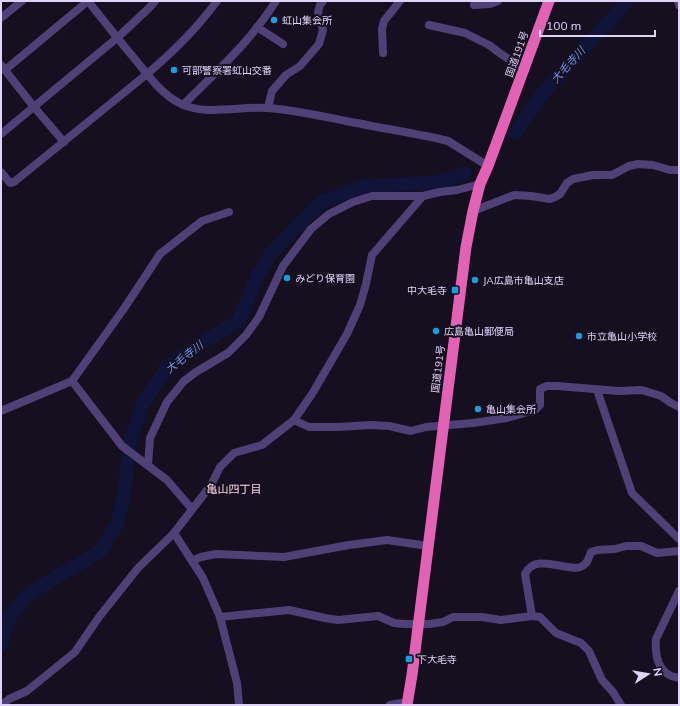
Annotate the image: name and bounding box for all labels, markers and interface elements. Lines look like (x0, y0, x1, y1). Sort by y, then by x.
scale bar (540, 12, 655, 38)
place label: 虹山集会所 (282, 14, 332, 27)
marker: 虹山集会所 (269, 15, 279, 25)
text: 100 m (546, 18, 581, 33)
street label: 国道191号 (503, 29, 531, 79)
water label: 大毛寺川 (548, 43, 589, 86)
place label: 可部警察署虹山交番 (182, 64, 272, 77)
marker: 可部警察署虹山交番 (169, 65, 179, 75)
place label: みどり保育園 (295, 272, 355, 285)
marker: みどり保育園 (282, 273, 292, 283)
place label: JA広島市亀山支店 (483, 274, 564, 287)
marker: JA広島市亀山支店 (470, 275, 480, 285)
place label: 中大毛寺 (407, 284, 447, 297)
marker: 中大毛寺 (450, 285, 460, 295)
place label: 広島亀山郵便局 (444, 325, 514, 338)
marker: 広島亀山郵便局 (431, 326, 441, 336)
place label: 市立亀山小学校 (587, 330, 657, 343)
marker: 市立亀山小学校 (574, 331, 584, 341)
water label: 大毛寺川 (162, 337, 206, 376)
street label: 国道191号 (429, 344, 447, 394)
place label: 亀山集会所 (486, 403, 536, 416)
marker: 亀山集会所 (473, 404, 483, 414)
district label: 亀山四丁目 (207, 482, 262, 496)
place label: 下大毛寺 (417, 653, 457, 666)
marker: 下大毛寺 (404, 654, 414, 664)
north arrow (628, 654, 668, 694)
text: N (650, 666, 665, 677)

